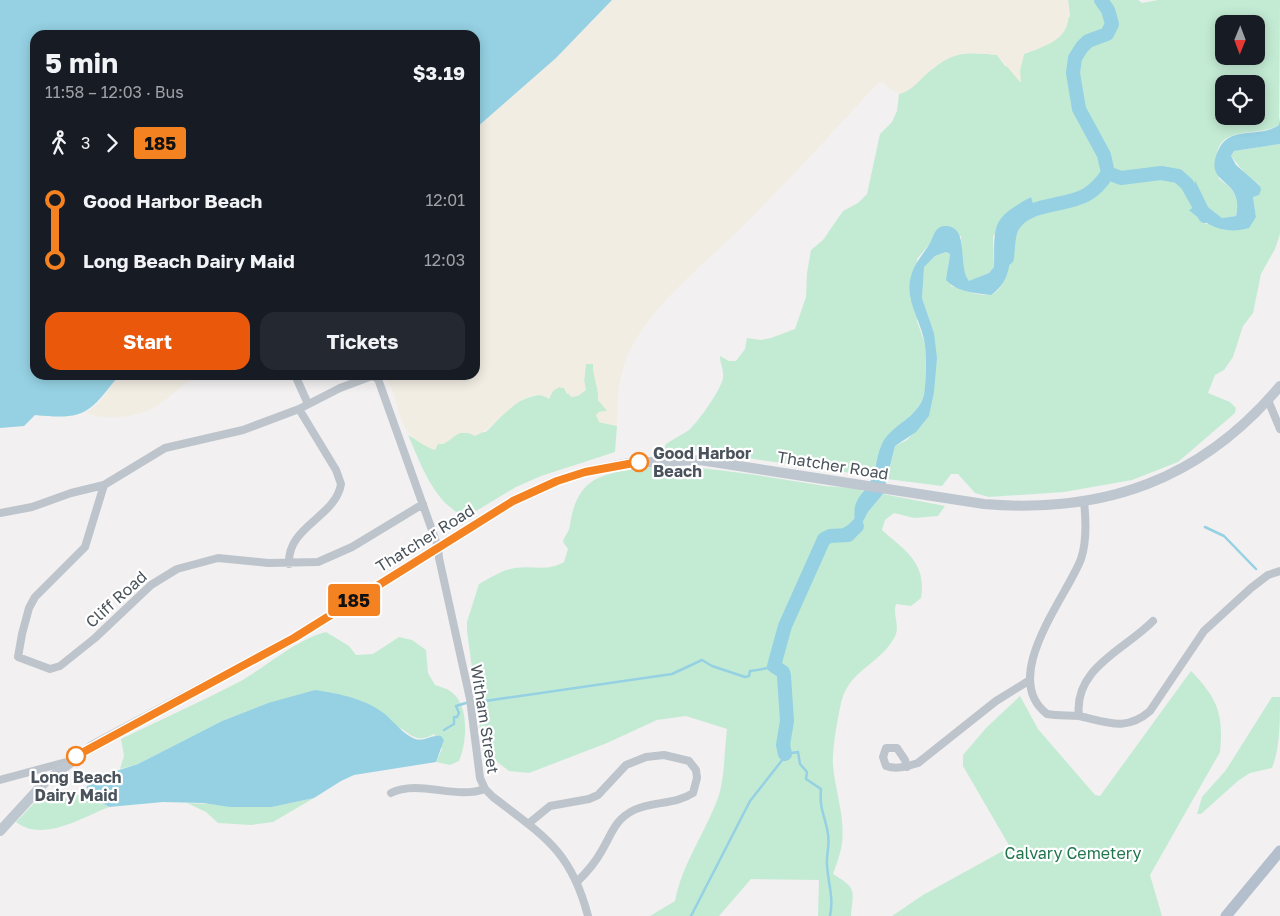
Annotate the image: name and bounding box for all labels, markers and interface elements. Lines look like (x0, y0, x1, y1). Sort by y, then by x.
north arrow (1215, 15, 1265, 65)
map controls (1215, 15, 1265, 125)
text: 5 min (45, 46, 118, 79)
text: $3.19 (413, 61, 465, 84)
button: locate (1215, 75, 1265, 125)
text: 11:58 – 12:03 · Bus (45, 82, 184, 102)
icon: walk (45, 129, 73, 157)
icon: forward (98, 129, 126, 157)
text: 185 (144, 132, 176, 154)
text: 3 (81, 133, 90, 153)
text: Good Harbor Beach (83, 189, 262, 212)
text: 12:01 (425, 190, 465, 210)
text: Long Beach Dairy Maid (83, 249, 295, 272)
text: 12:03 (424, 250, 465, 270)
button: Start (45, 312, 250, 370)
button: Tickets (260, 312, 465, 370)
place label: Good Harbor Beach (653, 443, 751, 481)
street label: Thatcher Road (776, 446, 890, 484)
marker: Good Harbor Beach (629, 452, 649, 472)
street label: Thatcher Road (372, 500, 478, 576)
street label: Cliff Road (81, 566, 151, 632)
line badge: 185 (325, 584, 383, 616)
text: 185 (338, 589, 370, 611)
street label: Witham Street (466, 663, 504, 775)
marker: Long Beach Dairy Maid (66, 746, 86, 766)
place label: Long Beach Dairy Maid (30, 767, 122, 805)
park label: Calvary Cemetery (1005, 843, 1141, 863)

